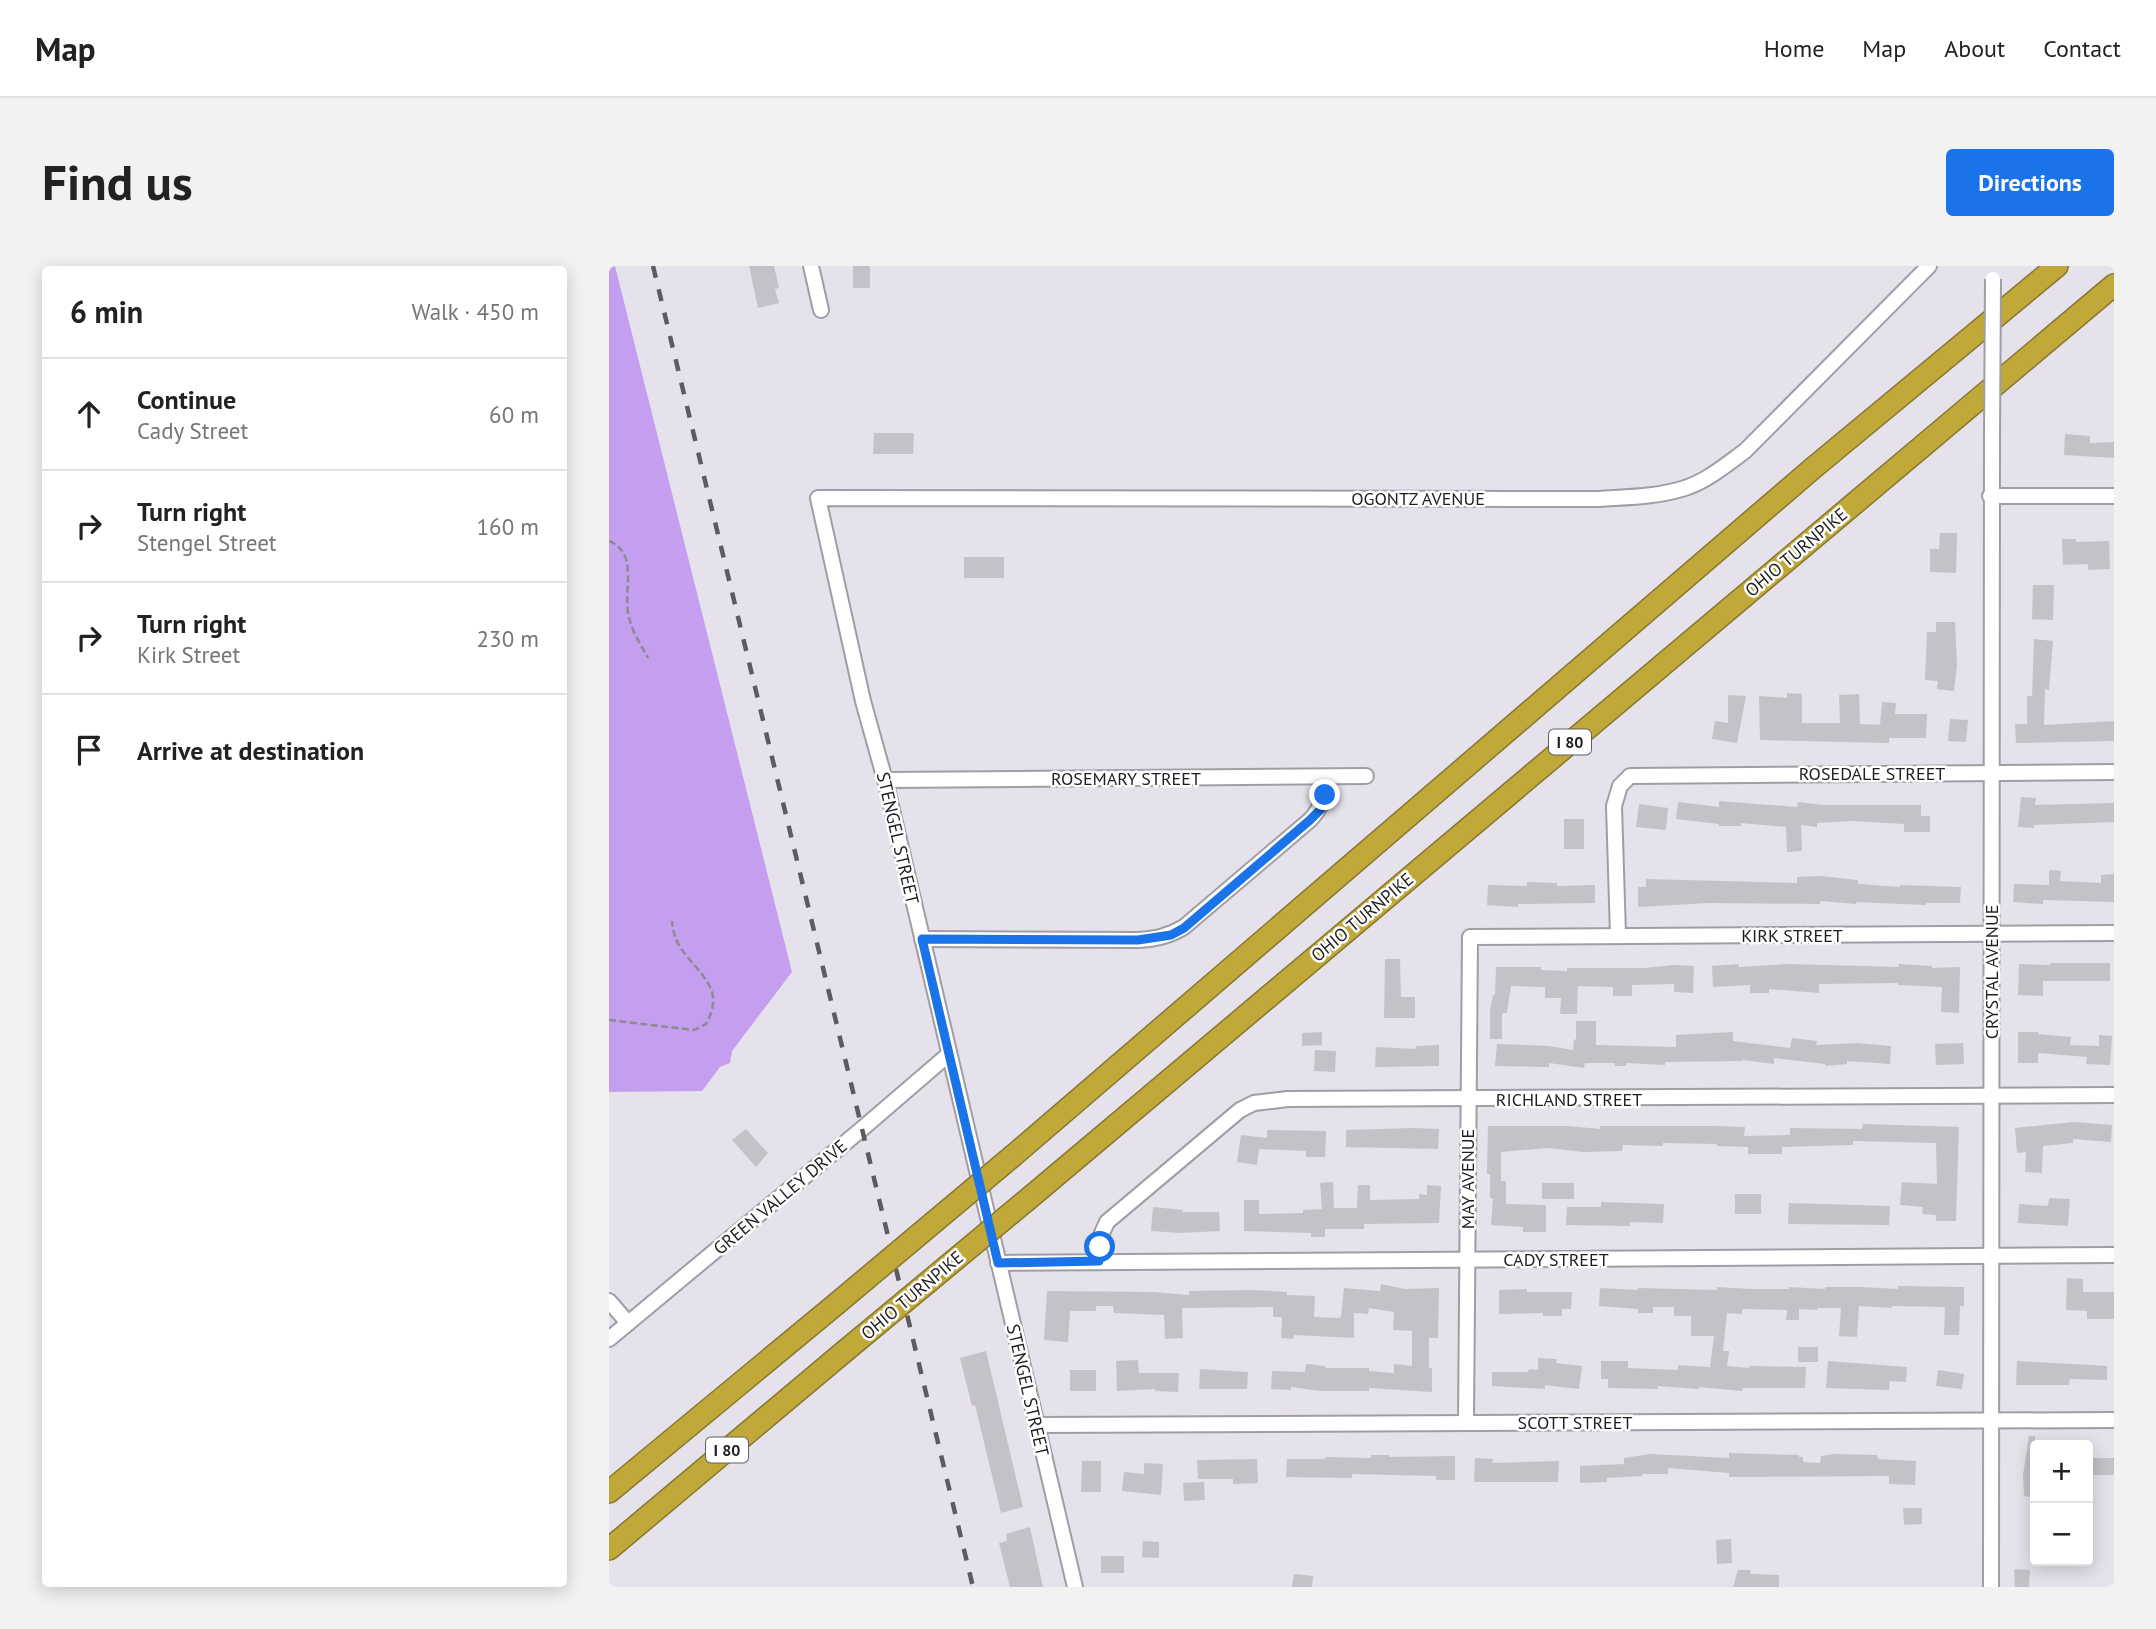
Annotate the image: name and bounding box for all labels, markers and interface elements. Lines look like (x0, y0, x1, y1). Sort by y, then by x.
text: Map (35, 27, 96, 70)
text: Home (1764, 33, 1824, 64)
text: Map (1862, 33, 1906, 64)
text: About (1944, 33, 2005, 64)
text: Contact (2043, 33, 2121, 64)
button: Directions (1946, 149, 2114, 216)
text: Find us (42, 150, 193, 214)
text: 6 min (70, 292, 143, 331)
text: Walk · 450 m (412, 297, 539, 326)
text: Continue (137, 383, 236, 416)
icon: ahead (70, 395, 108, 433)
text: 60 m (489, 400, 539, 429)
text: Cady Street (137, 416, 248, 445)
street label: OGONTZ AVENUE (1351, 487, 1485, 510)
text: Turn right (137, 495, 246, 528)
street label: OHIO TURNPIKE (1740, 502, 1852, 602)
icon: right (70, 507, 108, 545)
text: 160 m (477, 512, 539, 541)
text: Stengel Street (137, 528, 277, 557)
text: Turn right (137, 607, 246, 640)
icon: right (70, 619, 108, 657)
text: 230 m (477, 624, 539, 653)
text: Kirk Street (137, 640, 240, 669)
road number: I 80 (1549, 729, 1591, 755)
icon: arrive (70, 731, 108, 769)
text: Arrive at destination (137, 734, 364, 767)
street label: ROSEDALE STREET (1799, 762, 1945, 785)
street label: ROSEMARY STREET (1051, 767, 1201, 790)
street label: STENGEL STREET (872, 770, 924, 906)
route end (1309, 779, 1340, 810)
street label: OHIO TURNPIKE (1306, 867, 1418, 967)
street label: CRYSTAL AVENUE (1980, 905, 2003, 1039)
street label: KIRK STREET (1741, 924, 1843, 947)
street label: RICHLAND STREET (1496, 1088, 1642, 1111)
street label: MAY AVENUE (1456, 1129, 1479, 1229)
street label: GREEN VALLEY DRIVE (708, 1134, 852, 1260)
route start (1084, 1231, 1115, 1262)
street label: OHIO TURNPIKE (856, 1245, 968, 1345)
street label: CADY STREET (1503, 1248, 1609, 1271)
street label: STENGEL STREET (1002, 1322, 1054, 1458)
street label: SCOTT STREET (1518, 1411, 1632, 1434)
road number: I 80 (706, 1438, 748, 1462)
map controls (2030, 1440, 2093, 1566)
button: + (2030, 1440, 2093, 1503)
button: − (2030, 1503, 2093, 1566)

